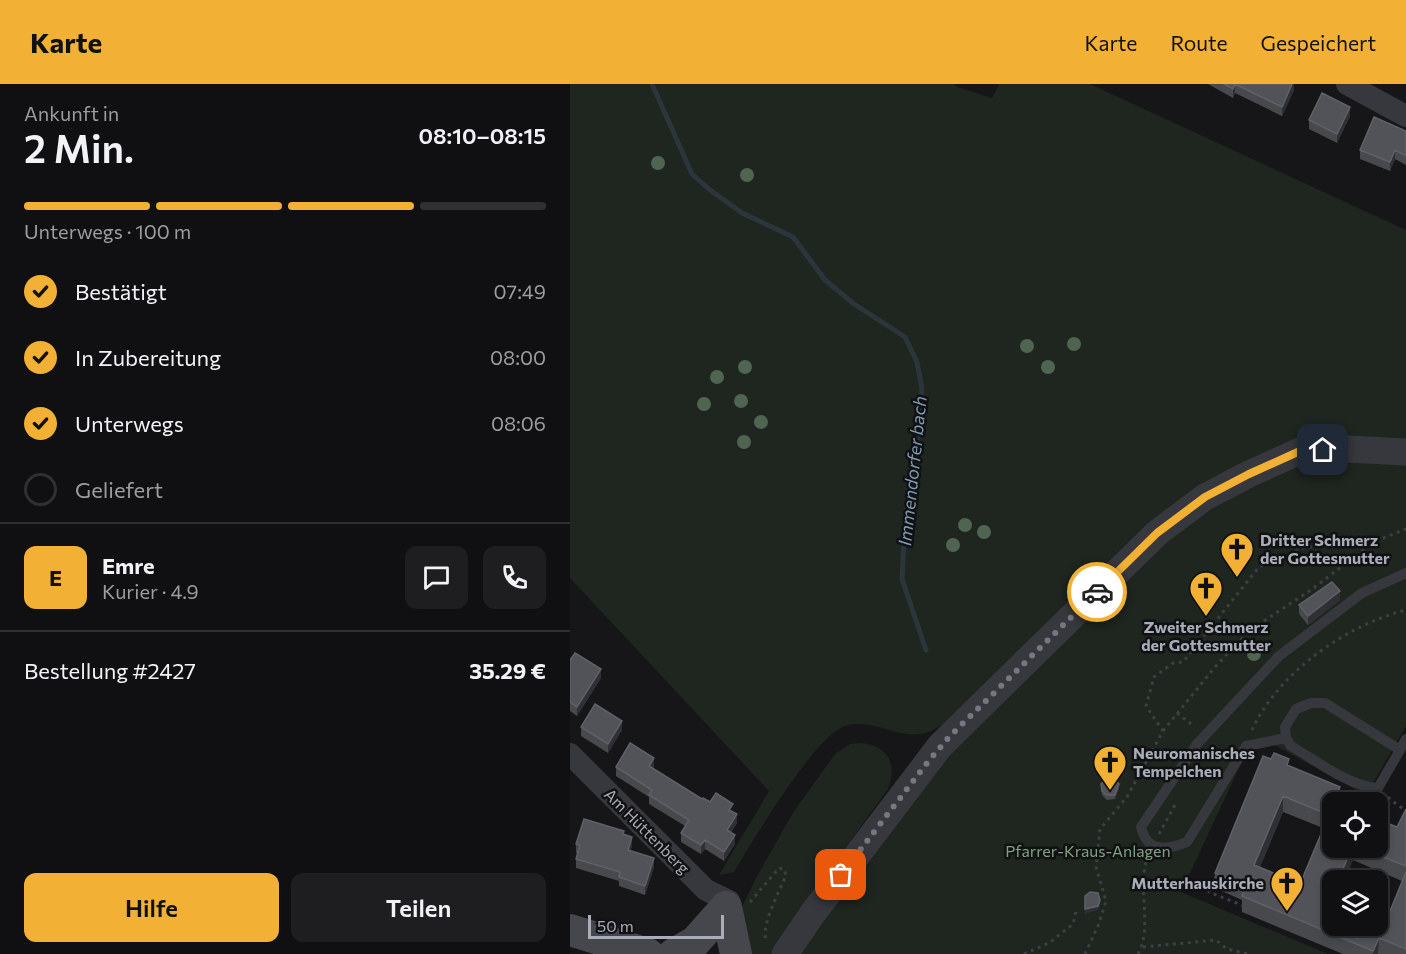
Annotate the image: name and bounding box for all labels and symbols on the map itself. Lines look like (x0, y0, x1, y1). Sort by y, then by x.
water label: Immendorfer bach (893, 395, 931, 547)
pin (1297, 424, 1348, 475)
place label: Dritter Schmerz der Gottesmutter (1260, 530, 1390, 567)
church icon: Dritter Schmerz der Gottesmutter (1219, 531, 1255, 578)
courier (1067, 562, 1127, 622)
church icon: Zweiter Schmerz der Gottesmutter (1188, 570, 1224, 617)
place label: Zweiter Schmerz der Gottesmutter (1141, 617, 1271, 654)
place label: Neuromanisches Tempelchen (1133, 743, 1255, 780)
church icon: Neuromanisches Tempelchen (1092, 744, 1128, 791)
street label: Am Hüttenberg (601, 784, 694, 877)
park label: Pfarrer-Kraus-Anlagen (1005, 841, 1171, 860)
pin (815, 849, 866, 900)
church icon: Mutterhauskirche (1269, 865, 1305, 912)
place label: Mutterhauskirche (1131, 873, 1264, 892)
scale bar (588, 912, 724, 940)

